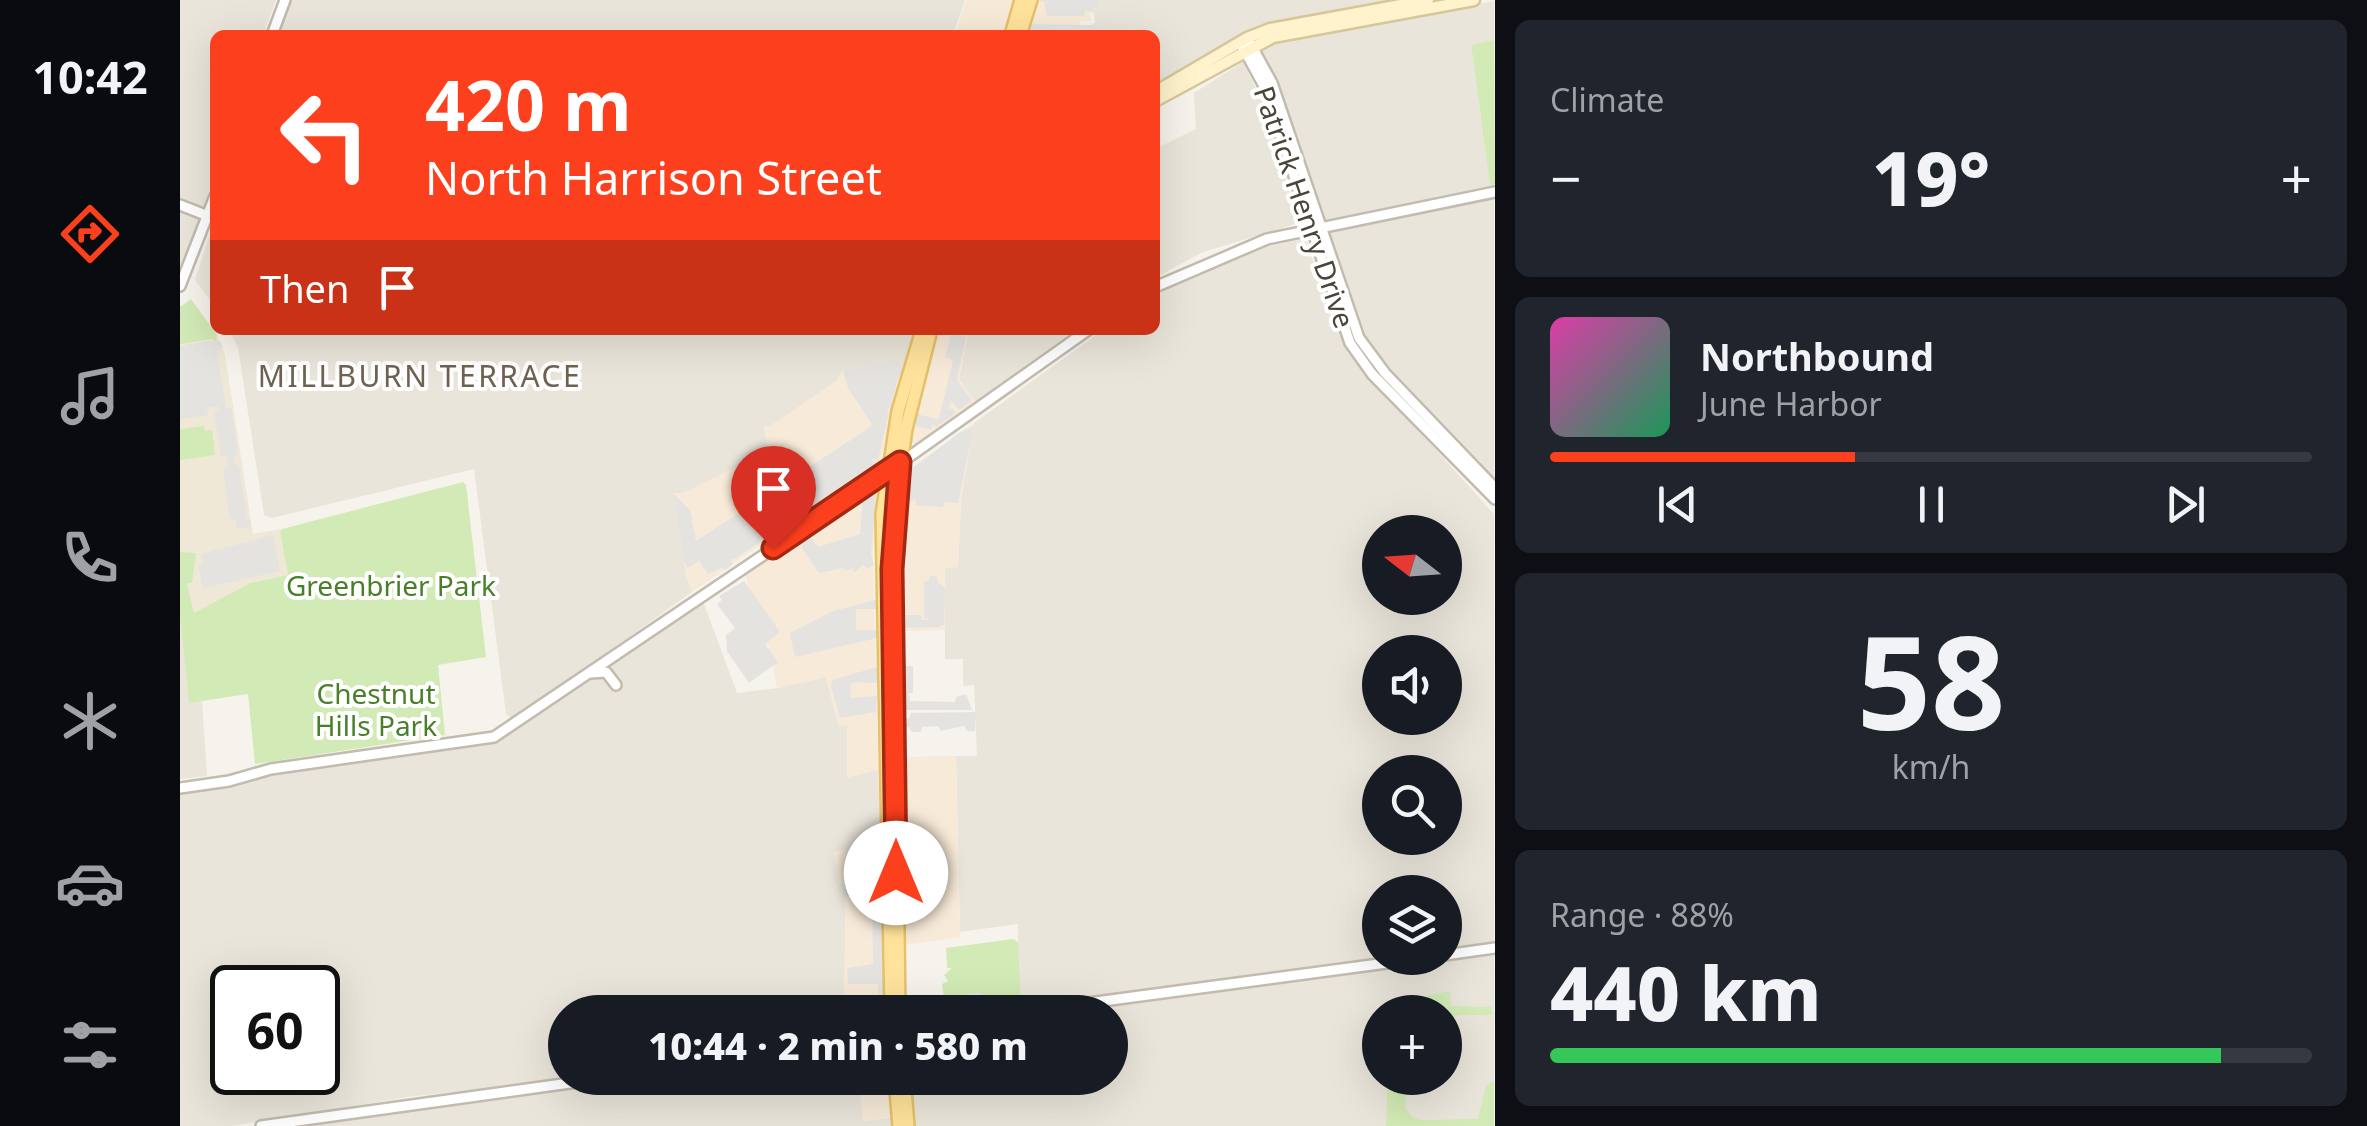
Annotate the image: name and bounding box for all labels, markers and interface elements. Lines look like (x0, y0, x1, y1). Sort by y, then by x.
text: 10:42 (32, 46, 148, 107)
text: 420 m (425, 56, 632, 152)
icon: left (260, 70, 390, 200)
text: Climate (1550, 78, 1664, 121)
street label: Patrick Henry Drive (1246, 81, 1364, 333)
text: 19° (1872, 126, 1990, 228)
text: − (1550, 140, 1581, 215)
text: + (2281, 140, 2312, 215)
text: North Harrison Street (425, 147, 882, 208)
icon: directions (55, 199, 125, 269)
icon: arrive (370, 260, 425, 315)
text: Then (260, 262, 350, 314)
text: Northbound (1700, 330, 1934, 382)
district label: MILLBURN TERRACE (258, 355, 582, 396)
icon: music (55, 361, 125, 431)
text: June Harbor (1700, 382, 1882, 425)
pin (731, 446, 816, 549)
icon: arrive (746, 461, 801, 516)
icon: previous (1650, 477, 1705, 532)
icon: pause (1904, 477, 1959, 532)
icon: next (2158, 477, 2213, 532)
north arrow (1362, 515, 1462, 615)
map controls (1362, 515, 1462, 1095)
icon: phone (55, 523, 125, 593)
park label: Greenbrier Park (286, 566, 496, 604)
text: 58 (1857, 591, 2005, 768)
button: sound (1362, 635, 1462, 735)
park label: Chestnut Hills Park (315, 674, 437, 744)
icon: climate (55, 686, 125, 756)
text: km/h (1892, 745, 1970, 788)
button: search (1362, 755, 1462, 855)
position arrow (844, 821, 948, 925)
icon: car (55, 848, 125, 918)
button: layers (1362, 875, 1462, 975)
text: Range · 88% (1550, 893, 1734, 936)
text: 440 km (1550, 941, 1821, 1043)
speed limit sign: 60 (210, 965, 340, 1095)
button: + (1362, 995, 1462, 1095)
icon: filters (55, 1010, 125, 1080)
text: 10:44 · 2 min · 580 m (648, 1019, 1028, 1071)

